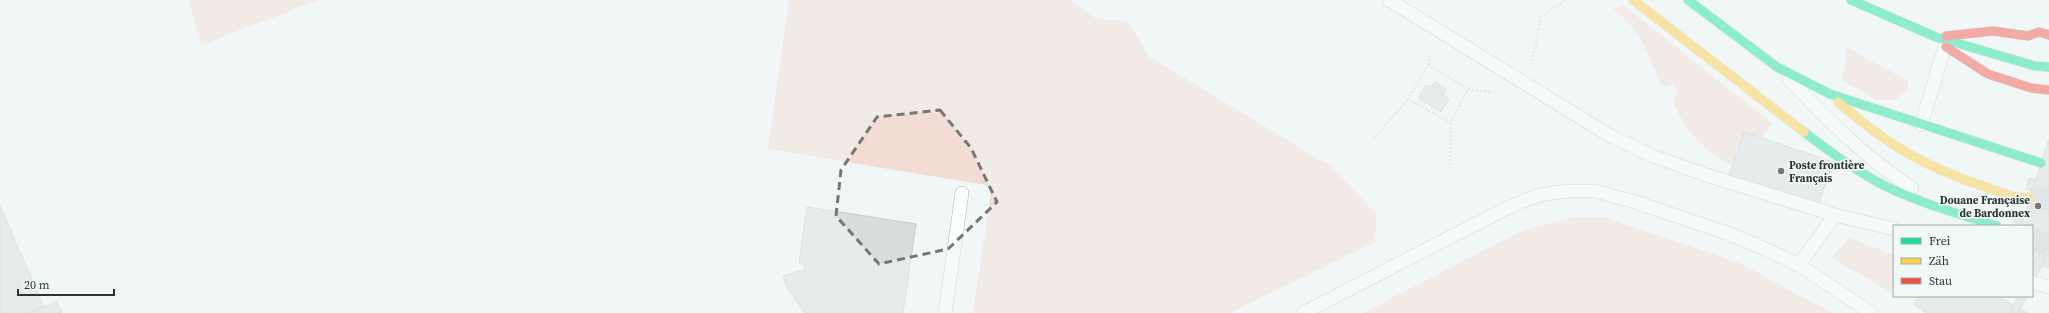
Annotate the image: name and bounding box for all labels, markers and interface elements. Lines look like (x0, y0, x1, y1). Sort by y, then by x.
place label: Poste frontière Français (1789, 158, 1865, 186)
marker: Poste frontière Français (1776, 166, 1786, 176)
place label: Douane Française de Bardonnex (1940, 193, 2030, 221)
marker: Douane Française de Bardonnex (2033, 201, 2043, 211)
legend (1893, 225, 2033, 297)
text: Frei (1929, 233, 1951, 249)
text: Zäh (1929, 253, 1949, 269)
scale bar (18, 271, 114, 297)
text: Stau (1929, 273, 1952, 289)
text: 20 m (24, 277, 50, 293)

